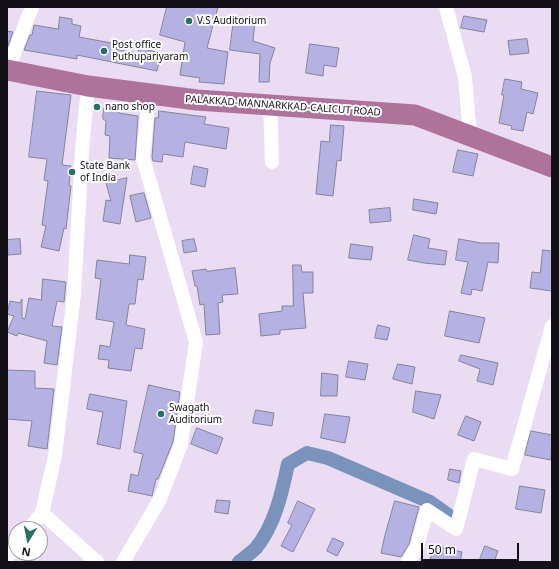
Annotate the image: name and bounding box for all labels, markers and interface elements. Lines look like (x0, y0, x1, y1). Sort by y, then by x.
place label: V.S Auditorium (197, 15, 266, 27)
marker: V.S Auditorium (184, 16, 194, 26)
place label: Post office Puthupariyaram (112, 39, 188, 62)
marker: Post office Puthupariyaram (99, 46, 109, 56)
street label: PALAKKAD-MANNARKKAD-CALICUT ROAD (185, 93, 381, 119)
place label: nano shop (105, 101, 155, 113)
marker: nano shop (92, 102, 102, 112)
place label: State Bank of India (80, 160, 130, 184)
marker: State Bank of India (67, 167, 77, 177)
place label: Swagath Auditorium (169, 402, 222, 426)
marker: Swagath Auditorium (156, 409, 166, 419)
north arrow (8, 521, 48, 561)
scale bar (423, 535, 521, 561)
text: 50 m (428, 541, 456, 558)
text: N (20, 544, 32, 560)

